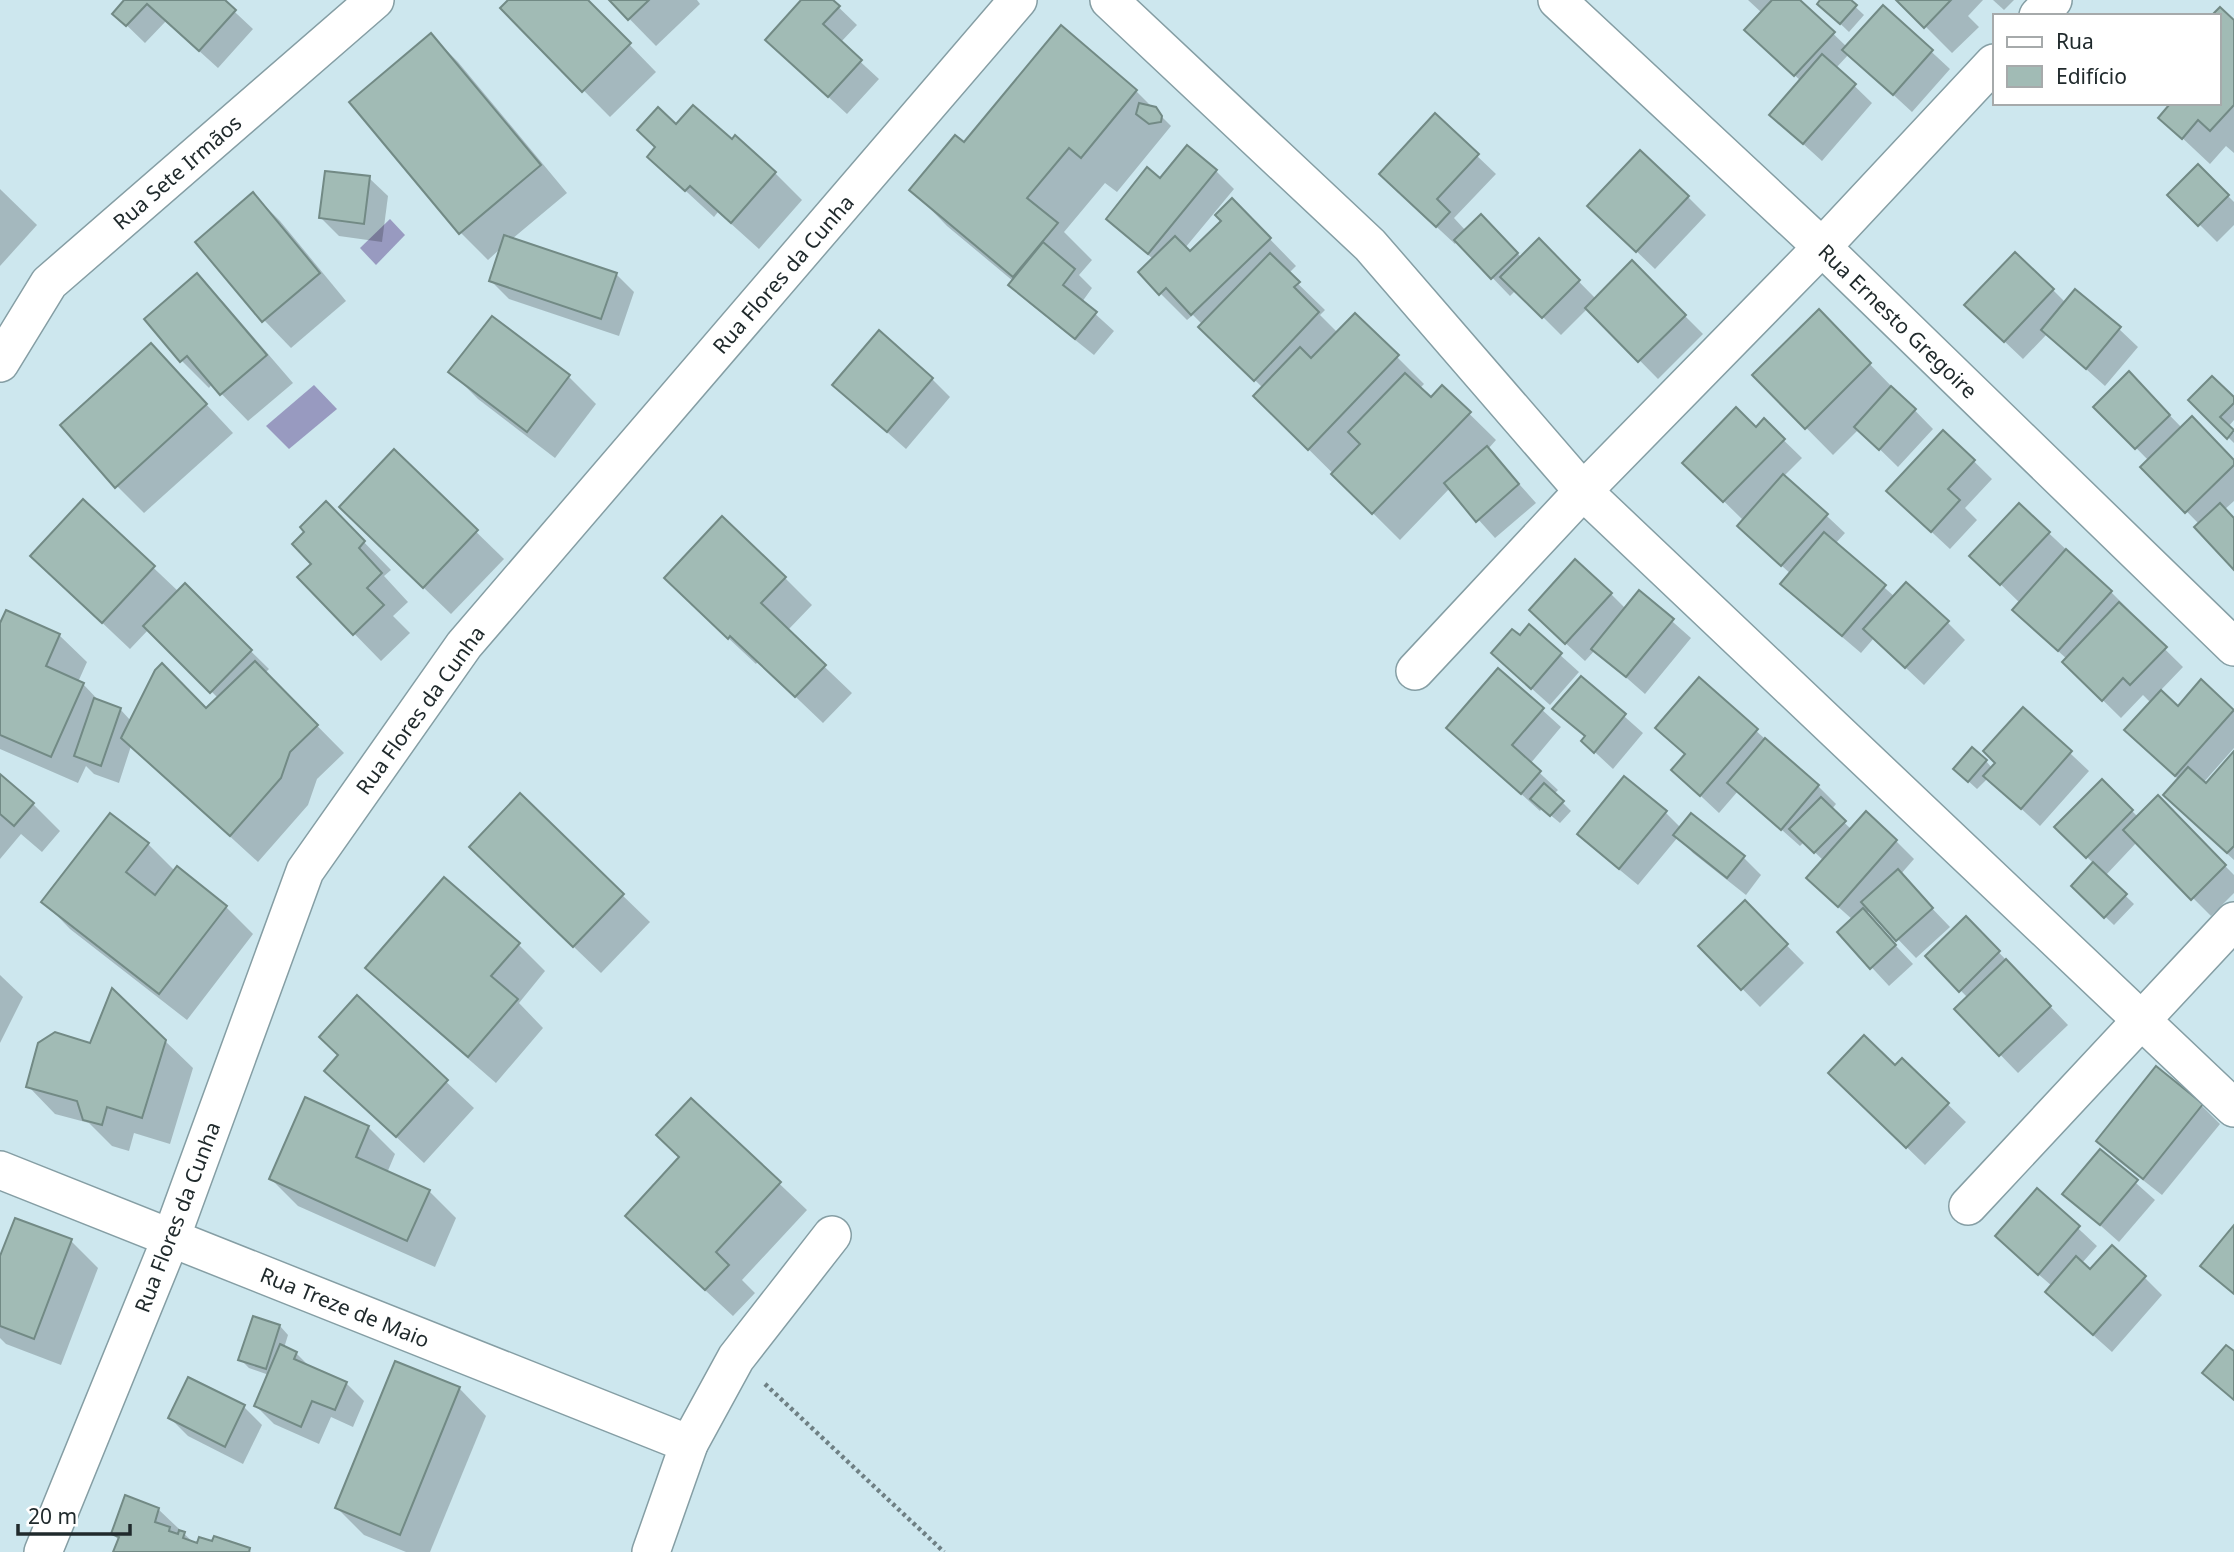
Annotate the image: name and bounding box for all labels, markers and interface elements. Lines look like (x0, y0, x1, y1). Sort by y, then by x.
legend (1993, 14, 2220, 105)
text: Rua (2056, 27, 2094, 55)
text: Edifício (2056, 62, 2127, 90)
street label: Rua Sete Irmãos (107, 108, 247, 236)
street label: Rua Flores da Cunha (706, 189, 860, 359)
street label: Rua Ernesto Gregoire (1812, 238, 1984, 404)
street label: Rua Flores da Cunha (349, 620, 491, 800)
street label: Rua Flores da Cunha (128, 1118, 226, 1316)
street label: Rua Treze de Maio (256, 1260, 434, 1354)
scale bar (18, 1492, 130, 1536)
text: 20 m (28, 1502, 77, 1530)

